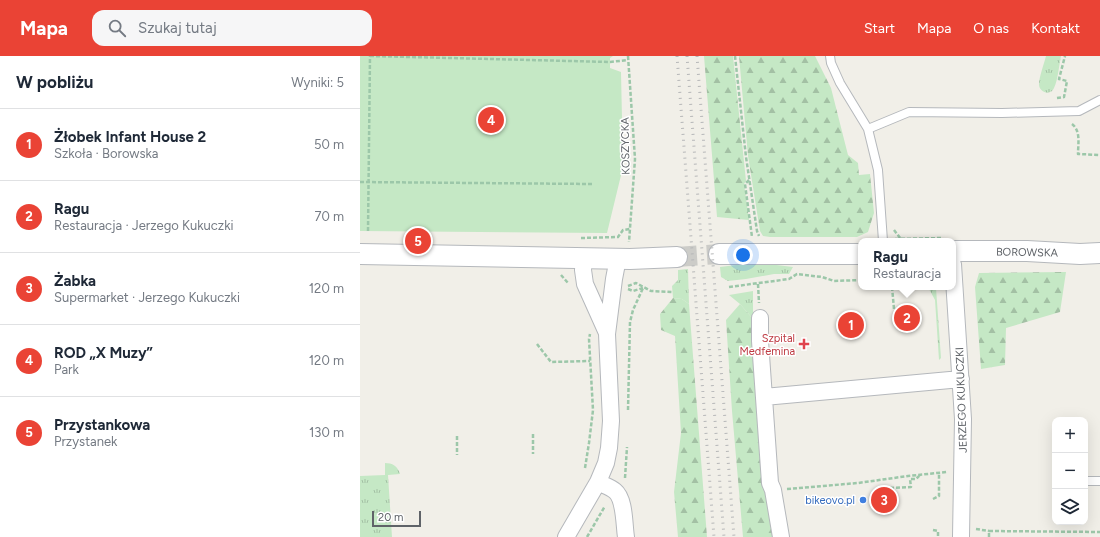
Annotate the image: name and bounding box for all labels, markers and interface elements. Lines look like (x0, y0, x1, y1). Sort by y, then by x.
search box (92, 10, 372, 46)
text: Mapa (20, 17, 68, 40)
icon: search (106, 17, 128, 39)
text: Szukaj tutaj (138, 19, 217, 37)
text: Start (864, 20, 895, 37)
text: Mapa (917, 20, 951, 37)
text: O nas (973, 20, 1009, 37)
text: Kontakt (1031, 20, 1080, 37)
text: W pobliżu (16, 72, 93, 92)
text: Wyniki: 5 (291, 75, 344, 90)
pin: 4 (478, 105, 504, 135)
street label: KOSZYCKA (618, 116, 633, 175)
text: Żłobek Infant House 2 (54, 128, 206, 146)
text: 1 (26, 137, 32, 152)
text: 50 m (314, 137, 344, 152)
text: Szkoła · Borowska (54, 146, 158, 161)
text: Ragu (54, 200, 89, 218)
text: 2 (25, 209, 33, 224)
text: 70 m (314, 209, 344, 224)
text: Restauracja · Jerzego Kukuczki (54, 218, 233, 233)
pin: 5 (405, 226, 431, 256)
popup (858, 238, 956, 290)
your location (733, 245, 753, 265)
street label: BOROWSKA (996, 245, 1059, 260)
text: Ragu (873, 248, 908, 266)
text: Restauracja (873, 266, 941, 281)
text: Żabka (54, 272, 96, 290)
text: 3 (25, 281, 33, 296)
text: 120 m (309, 281, 344, 296)
text: Supermarket · Jerzego Kukuczki (54, 290, 240, 305)
pin: 2 (894, 303, 920, 333)
pin: 1 (838, 310, 864, 340)
place label: Szpital Medfemina (740, 332, 795, 358)
marker: Szpital Medfemina (798, 338, 810, 350)
text: ROD „X Muzy” (54, 344, 153, 362)
street label: JERZEGO KUKUCZKI (953, 347, 970, 453)
text: 4 (25, 353, 33, 368)
text: 120 m (309, 353, 344, 368)
text: Park (54, 362, 79, 377)
text: Przystankowa (54, 416, 150, 434)
map controls (1052, 417, 1088, 525)
button: + (1052, 417, 1088, 453)
text: 5 (25, 425, 33, 440)
text: 130 m (309, 425, 344, 440)
text: Przystanek (54, 434, 117, 449)
button: − (1052, 453, 1088, 489)
pin: 3 (871, 485, 897, 515)
button: layers (1052, 489, 1088, 525)
place label: bikeovo.pl (805, 494, 855, 507)
marker: bikeovo.pl (858, 495, 868, 505)
scale bar (372, 509, 421, 528)
text: 20 m (378, 511, 403, 524)

